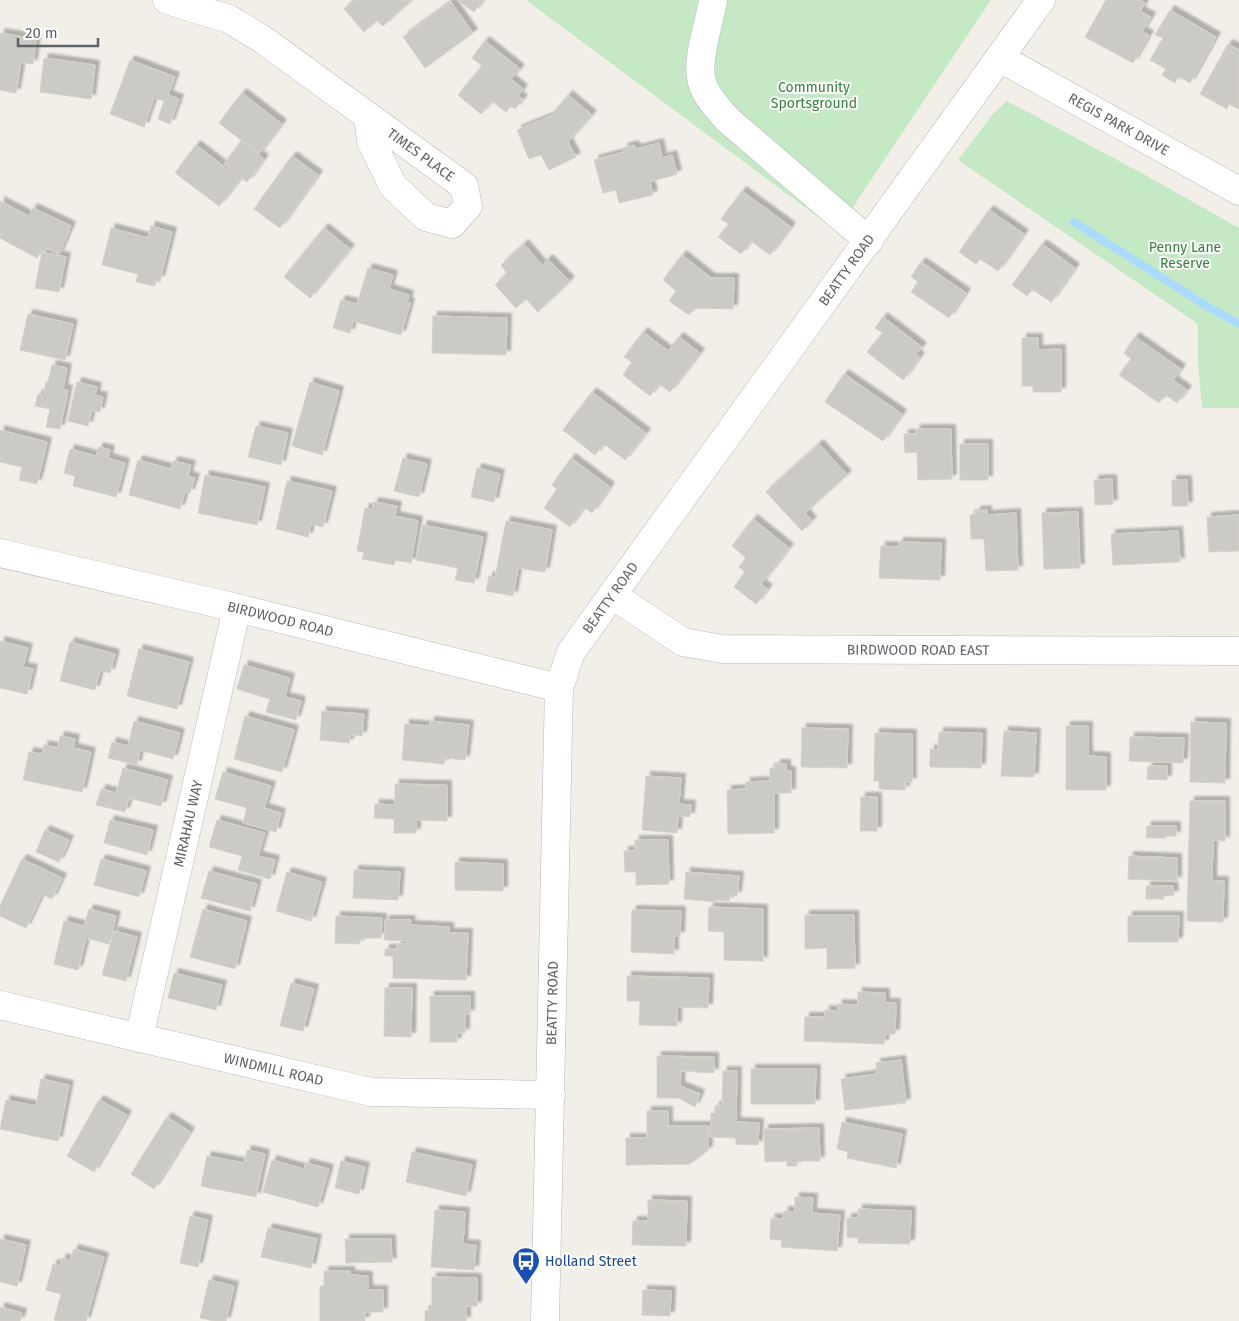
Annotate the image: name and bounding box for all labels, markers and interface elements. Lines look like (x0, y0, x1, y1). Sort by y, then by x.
scale bar (18, 15, 98, 47)
text: 20 m (25, 24, 58, 42)
park label: Community Sportsground (771, 79, 857, 112)
street label: REGIS PARK DRIVE (1065, 89, 1172, 159)
street label: TIMES PLACE (384, 124, 458, 185)
street label: BEATTY ROAD (815, 231, 878, 309)
park label: Penny Lane Reserve (1149, 239, 1221, 272)
street label: BEATTY ROAD (579, 559, 642, 637)
street label: BIRDWOOD ROAD (226, 598, 335, 640)
street label: BIRDWOOD ROAD EAST (847, 641, 990, 659)
street label: MIRAHAU WAY (170, 778, 206, 869)
street label: BEATTY ROAD (543, 961, 561, 1045)
street label: WINDMILL ROAD (222, 1049, 325, 1089)
bus stop icon: Holland Street (511, 1246, 541, 1285)
place label: Holland Street (545, 1253, 638, 1270)

